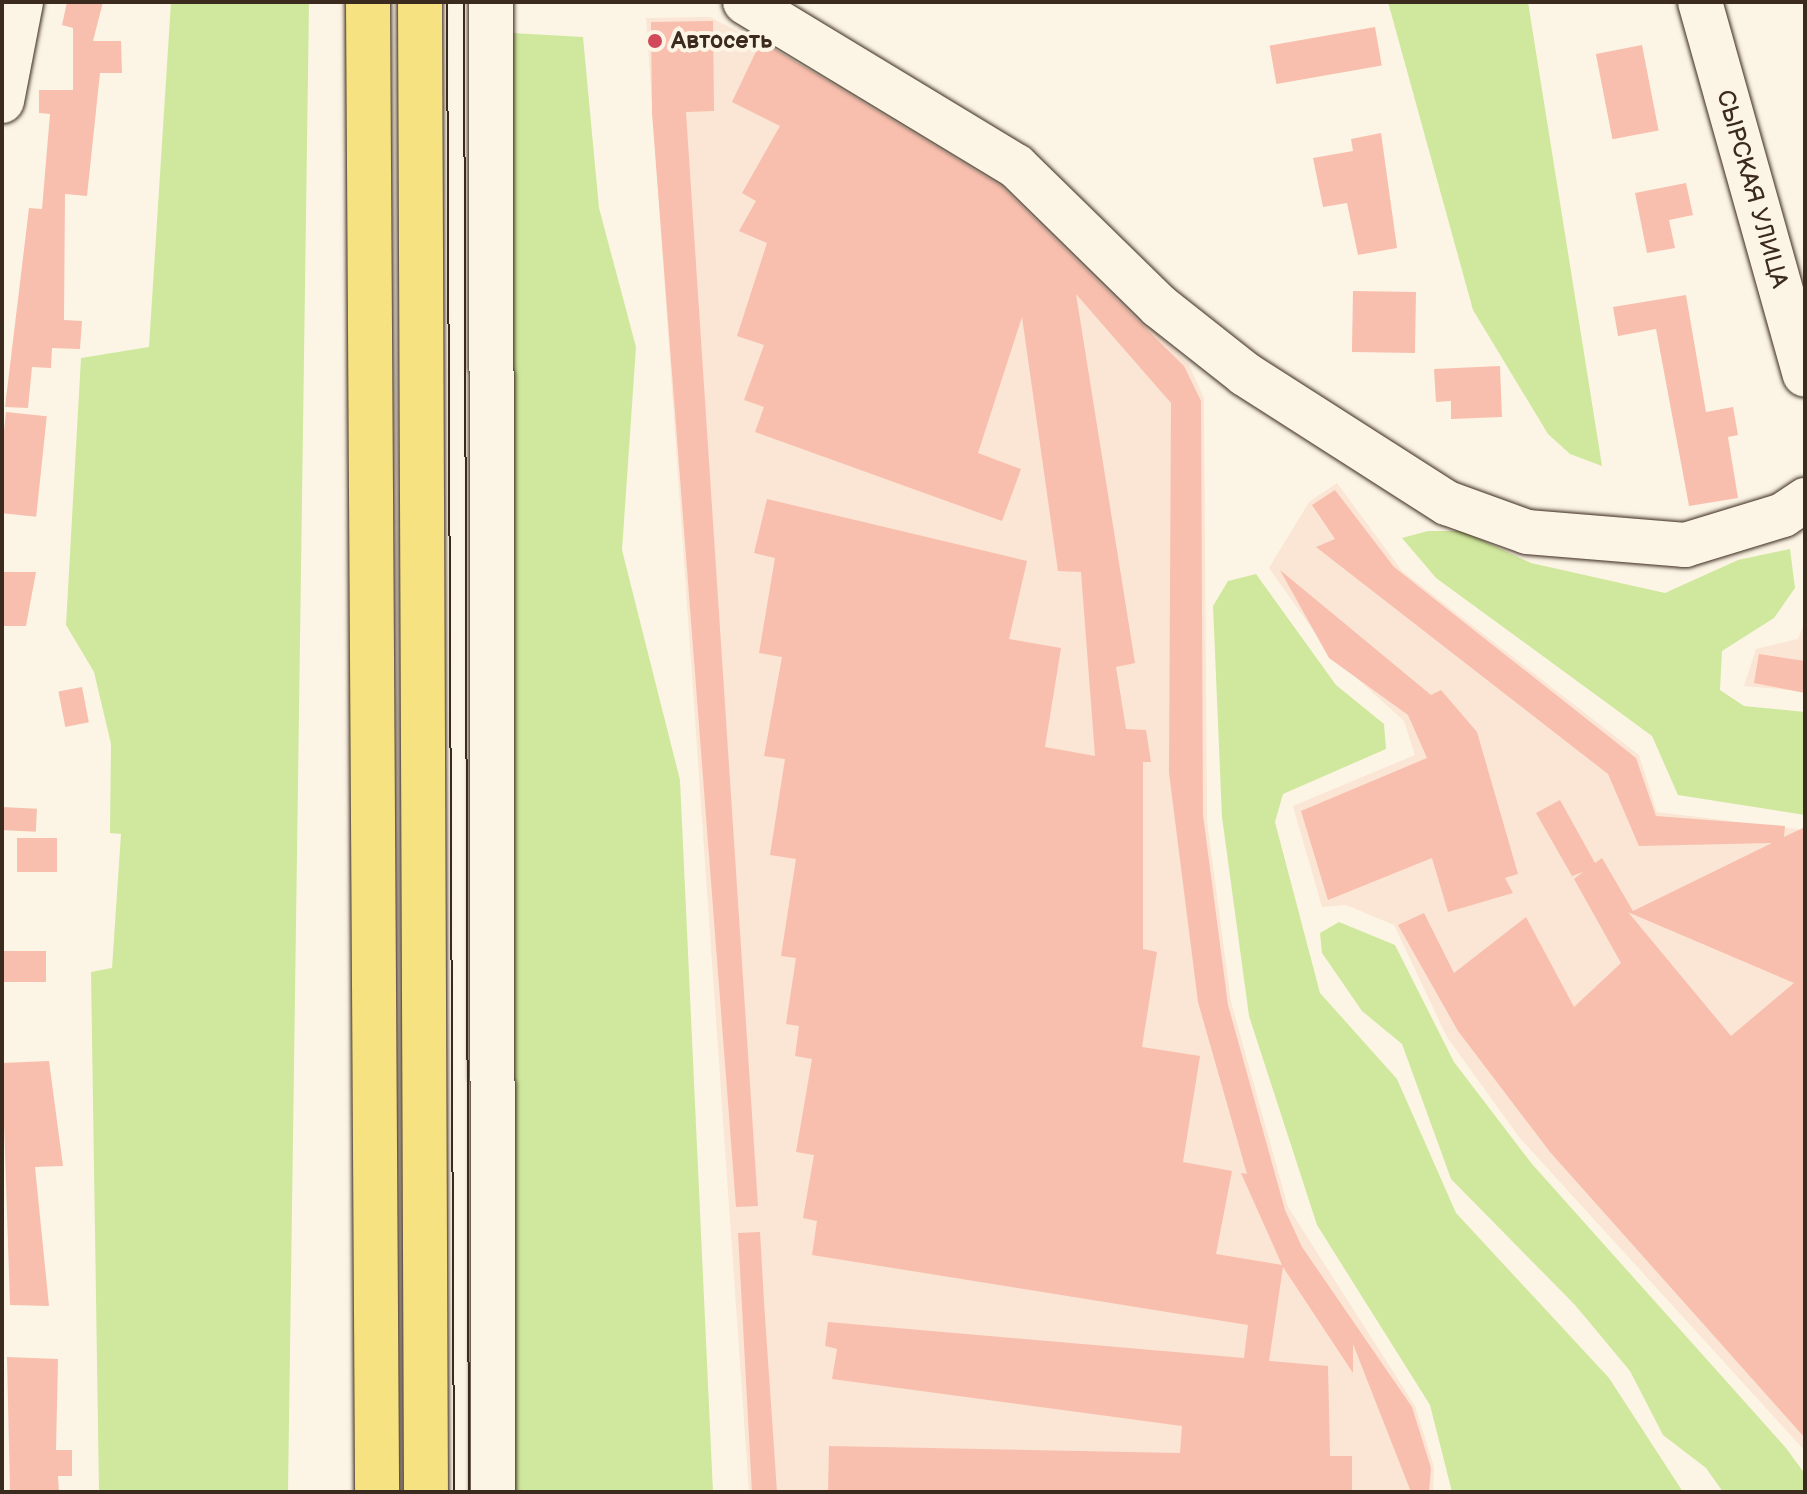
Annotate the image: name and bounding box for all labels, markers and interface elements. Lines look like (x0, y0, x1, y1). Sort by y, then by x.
place label: Автосеть (671, 27, 772, 55)
marker: Автосеть (646, 32, 664, 50)
street label: СЫРСКАЯ УЛИЦА (1710, 87, 1794, 291)

